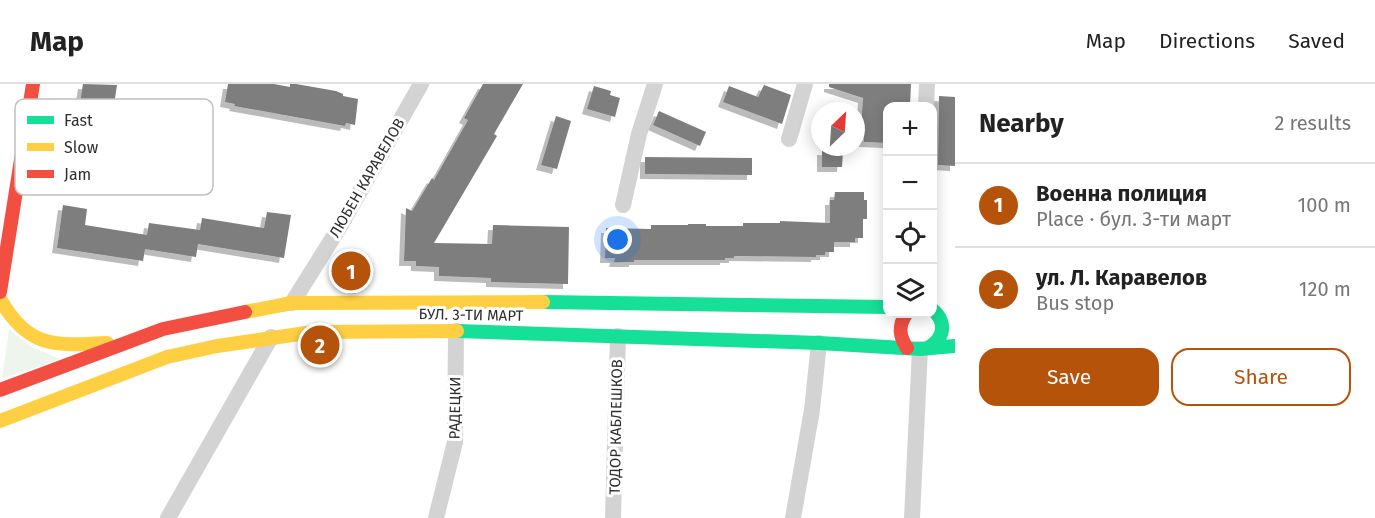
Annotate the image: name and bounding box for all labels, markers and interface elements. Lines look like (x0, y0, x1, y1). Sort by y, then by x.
text: Map (30, 25, 84, 58)
text: Map (1086, 28, 1126, 54)
text: Directions (1159, 28, 1255, 54)
text: Saved (1288, 28, 1345, 54)
legend (15, 99, 213, 195)
north arrow (811, 102, 865, 156)
map controls (883, 102, 937, 318)
button: + (883, 102, 937, 156)
text: Nearby (979, 108, 1064, 139)
text: Fast (64, 111, 93, 130)
text: 2 results (1274, 111, 1351, 135)
street label: ЛЮБЕН КАРАВЕЛОВ (326, 115, 408, 241)
text: Slow (64, 138, 99, 157)
button: − (883, 156, 937, 210)
text: Jam (64, 165, 91, 184)
text: Военна полиция (1036, 180, 1207, 207)
text: 1 (994, 193, 1003, 217)
text: 100 m (1298, 193, 1351, 217)
text: Place · бул. 3-ти март (1036, 207, 1231, 231)
button: locate (883, 210, 937, 264)
your location (603, 225, 632, 254)
pin: 1 (332, 248, 370, 294)
button: layers (883, 264, 937, 318)
text: ул. Л. Каравелов (1036, 264, 1207, 291)
text: 2 (993, 277, 1004, 301)
text: 120 m (1299, 277, 1351, 301)
text: Bus stop (1036, 291, 1114, 315)
street label: БУЛ. 3-ТИ МАРТ (418, 305, 524, 325)
pin: 2 (300, 322, 340, 368)
button: Save (979, 348, 1159, 406)
button: Share (1171, 348, 1351, 406)
street label: ТОДОР КАБЛЕШКОВ (606, 359, 626, 495)
street label: РАДЕЦКИ (445, 377, 465, 439)

